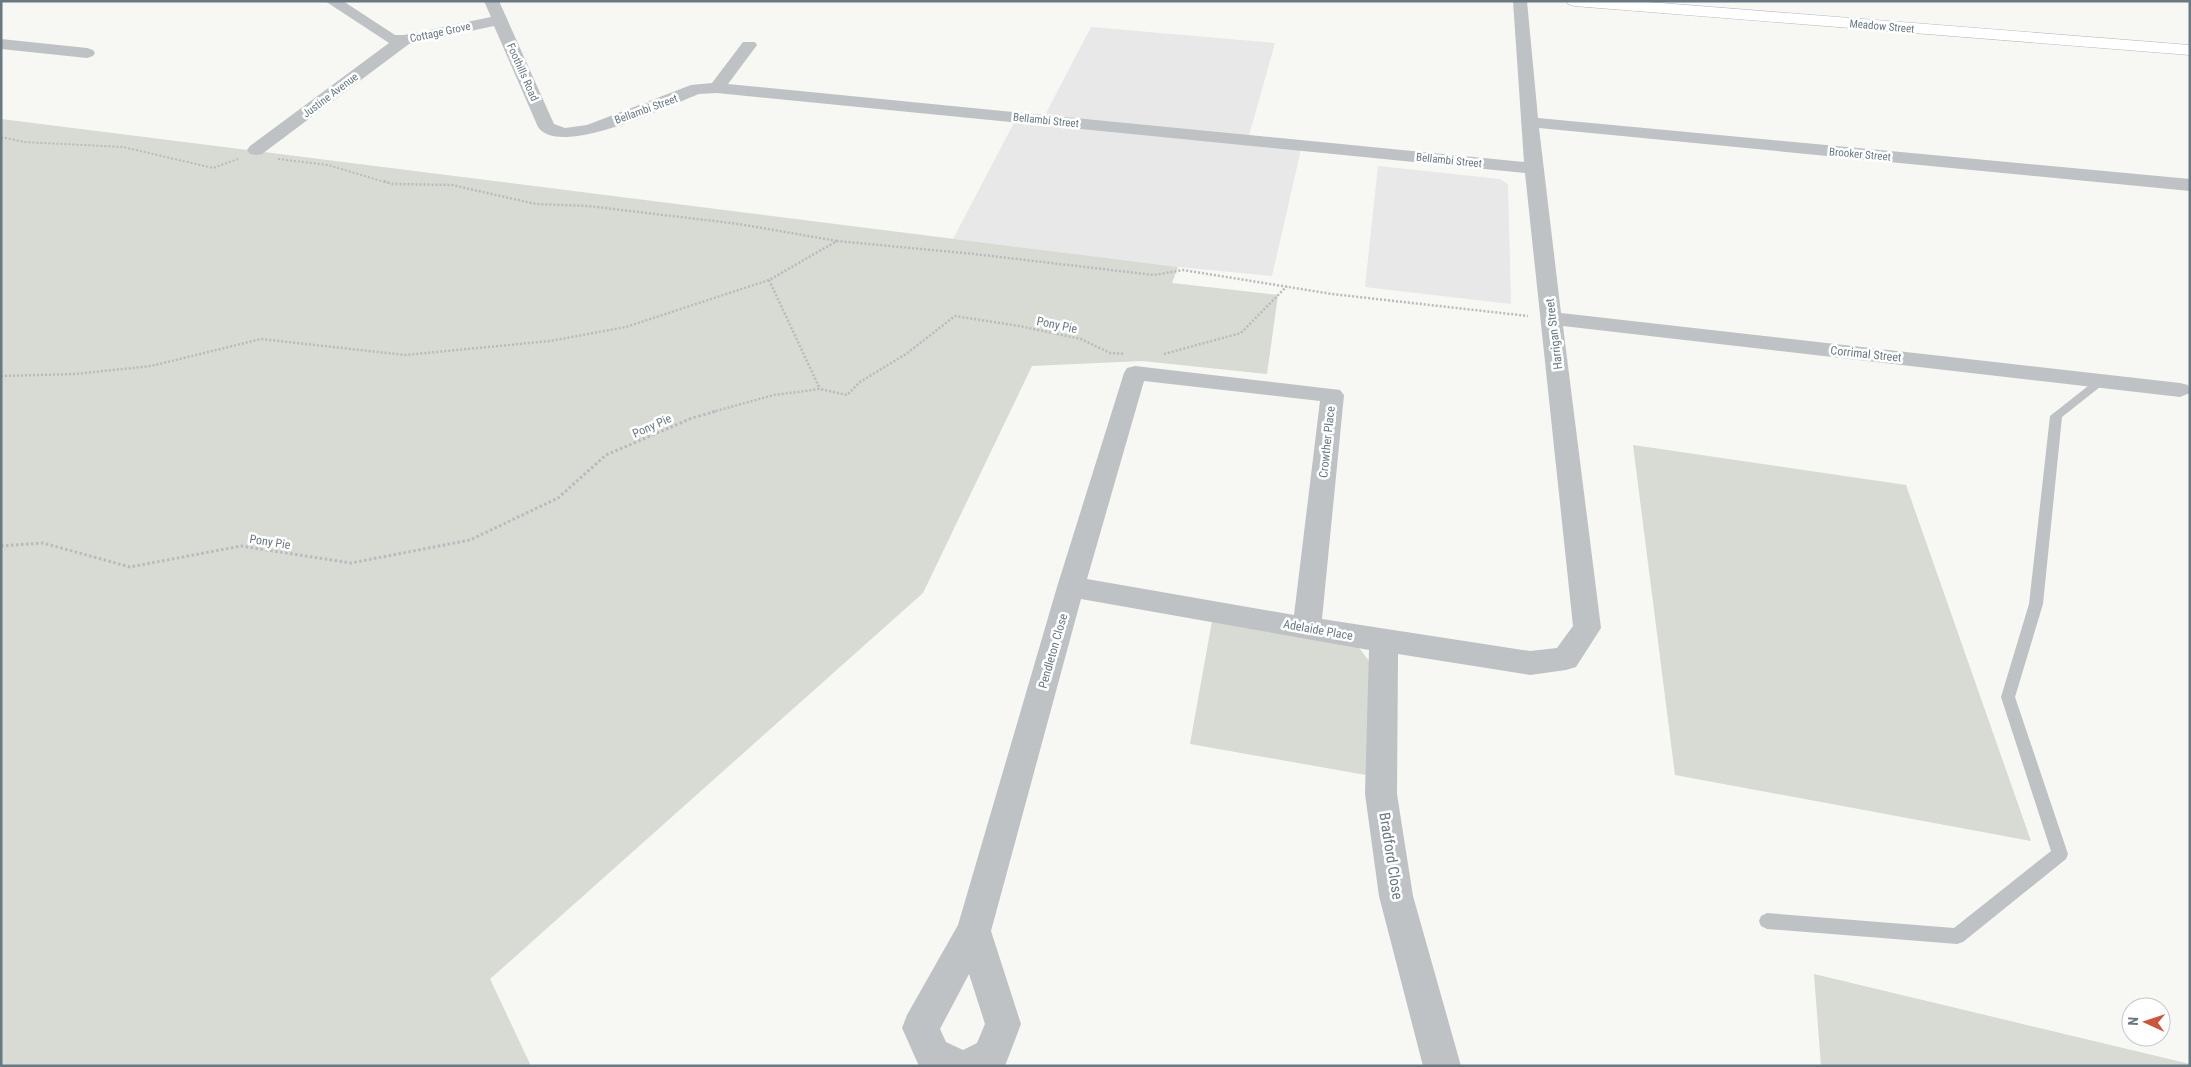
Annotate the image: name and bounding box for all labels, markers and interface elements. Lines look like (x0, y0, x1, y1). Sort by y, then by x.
street label: Meadow Street (1849, 17, 1915, 36)
street label: Cottage Grove (409, 20, 472, 45)
street label: Foothills Road (504, 41, 541, 103)
street label: Justine Avenue (300, 70, 361, 120)
street label: Bellambi Street (613, 92, 679, 127)
street label: Bellambi Street (1012, 111, 1079, 130)
street label: Brooker Street (1829, 145, 1891, 164)
street label: Bellambi Street (1415, 151, 1482, 170)
street label: Harrigan Street (1543, 297, 1565, 370)
street label: Pony Pie (1035, 314, 1079, 336)
street label: Corrimal Street (1830, 343, 1903, 365)
street label: Crowther Place (1316, 405, 1338, 478)
street label: Pony Pie (630, 411, 674, 441)
street label: Pony Pie (249, 532, 292, 552)
street label: Pendleton Close (1036, 612, 1070, 690)
street label: Adelaide Place (1282, 617, 1354, 643)
street label: Bradford Close (1375, 811, 1407, 901)
north arrow (2121, 997, 2171, 1047)
text: N (2125, 1017, 2141, 1026)

